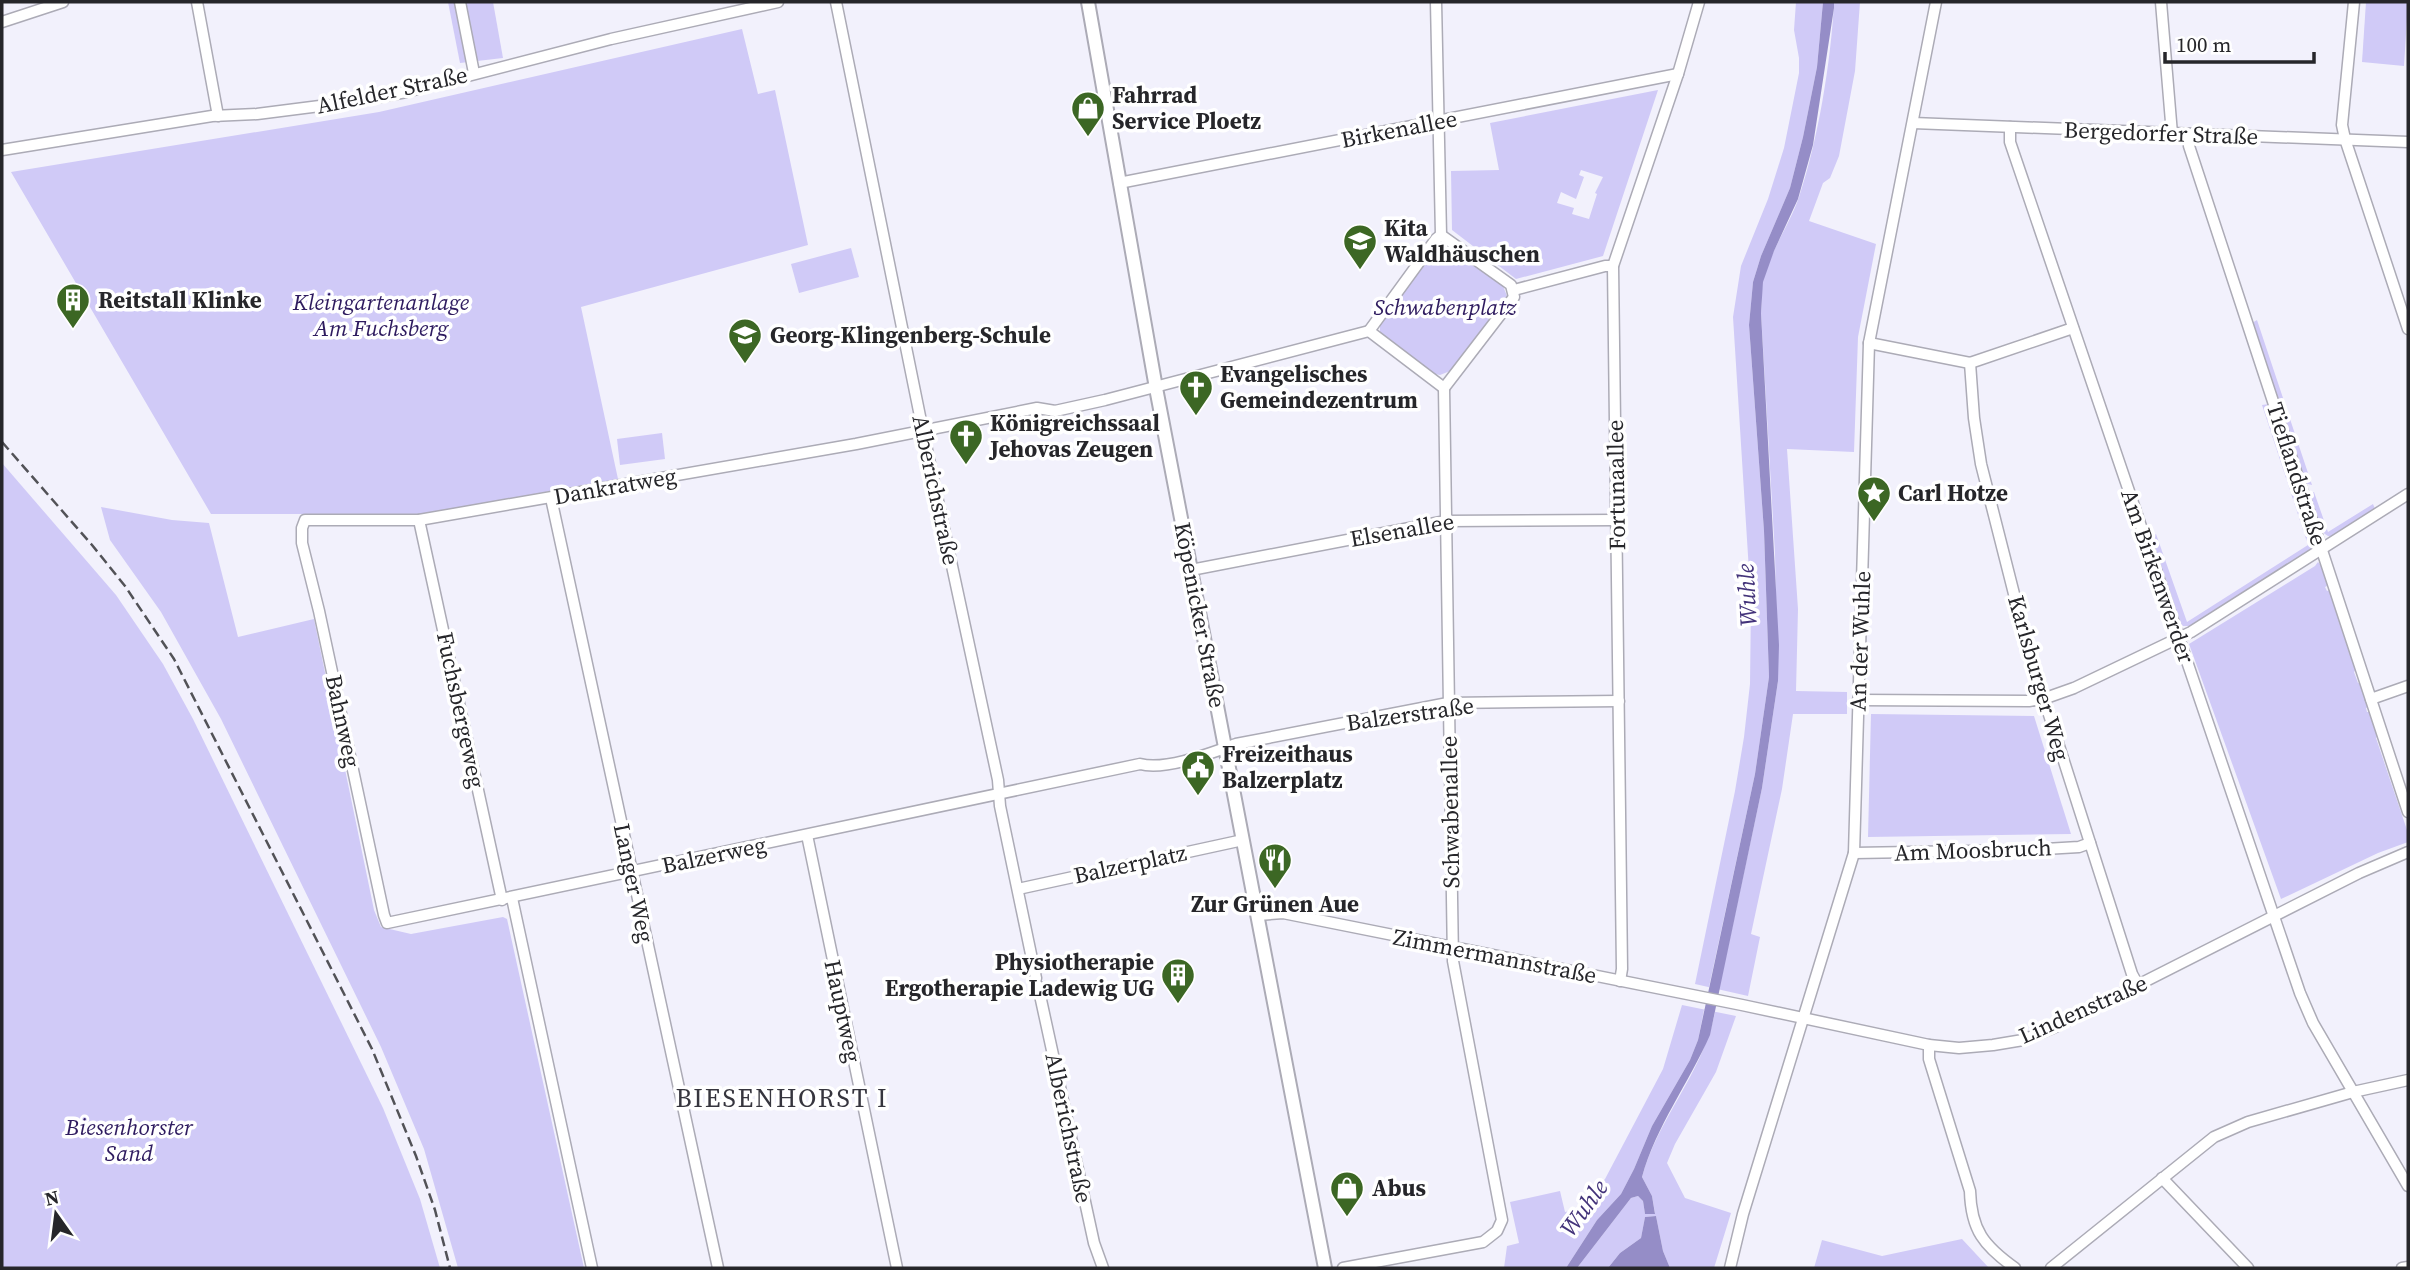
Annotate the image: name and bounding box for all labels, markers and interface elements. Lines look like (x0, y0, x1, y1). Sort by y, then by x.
scale bar (2165, 21, 2314, 65)
text: 100 m (2176, 30, 2231, 59)
street label: Alfelder Straße (314, 58, 470, 122)
place label: Fahrrad Service Ploetz (1112, 79, 1261, 137)
shop icon: Fahrrad Service Ploetz (1069, 89, 1107, 138)
street label: Birkenallee (1338, 102, 1460, 156)
street label: Bergedorfer Straße (2063, 114, 2259, 152)
place label: Kita Waldhäuschen (1384, 212, 1540, 270)
school or university icon: Kita Waldhäuschen (1341, 222, 1379, 271)
building icon: Reitstall Klinke (54, 281, 92, 330)
place label: Reitstall Klinke (98, 284, 262, 316)
park label: Kleingartenanlage Am Fuchsberg (292, 286, 470, 344)
park label: Schwabenplatz (1374, 291, 1518, 323)
school or university icon: Georg-Klingenberg-Schule (726, 316, 764, 365)
place label: Georg-Klingenberg-Schule (770, 319, 1051, 351)
place label: Evangelisches Gemeindezentrum (1220, 358, 1418, 416)
church icon: Evangelisches Gemeindezentrum (1177, 368, 1215, 417)
street label: Tieflandstraße (2259, 398, 2335, 550)
place label: Königreichssaal Jehovas Zeugen (988, 407, 1160, 465)
street label: Alberichstraße (904, 412, 968, 568)
church icon: Königreichssaal Jehovas Zeugen (947, 417, 985, 466)
street label: Fortunaallee (1599, 419, 1633, 551)
street label: Dankratweg (551, 459, 679, 513)
place icon: Carl Hotze (1855, 474, 1893, 523)
place label: Carl Hotze (1898, 477, 2008, 509)
street label: Am Birkenwerder (2113, 485, 2203, 668)
street label: Elsenallee (1347, 505, 1457, 555)
street label: Köpenicker Straße (1166, 519, 1234, 711)
water label: Wuhle (1728, 562, 1765, 627)
street label: An der Wuhle (1842, 570, 1878, 712)
street label: Karlsburger Weg (2000, 592, 2078, 765)
street label: Fuchsbergeweg (429, 629, 493, 791)
street label: Bahnweg (318, 672, 368, 770)
street label: Balzerstraße (1344, 689, 1476, 739)
street label: Schwabenallee (1433, 735, 1467, 889)
place label: Freizeithaus Balzerplatz (1222, 738, 1353, 796)
public building icon: Freizeithaus Balzerplatz (1179, 748, 1217, 797)
street label: Langer Weg (606, 820, 662, 946)
street label: Balzerweg (659, 828, 769, 882)
street label: Am Moosbruch (1894, 831, 2052, 869)
street label: Balzerplatz (1071, 836, 1189, 892)
restaurant icon: Zur Grünen Aue (1256, 841, 1294, 890)
place label: Zur Grünen Aue (1191, 888, 1359, 920)
street label: Zimmermannstraße (1391, 921, 1599, 991)
place label: Physiotherapie Ergotherapie Ladewig UG (885, 946, 1154, 1004)
building icon: Physiotherapie Ergotherapie Ladewig UG (1159, 956, 1197, 1005)
street label: Hauptweg (817, 957, 869, 1065)
street label: Lindenstraße (2014, 966, 2152, 1052)
street label: Alberichstraße (1037, 1050, 1101, 1206)
district label: BIESENHORST I (675, 1080, 889, 1116)
park label: Biesenhorster Sand (64, 1111, 194, 1169)
shop icon: Abus (1328, 1169, 1366, 1218)
place label: Abus (1372, 1172, 1426, 1204)
water label: Wuhle (1552, 1172, 1616, 1243)
north arrow (21, 1179, 91, 1249)
text: N (42, 1183, 62, 1212)

